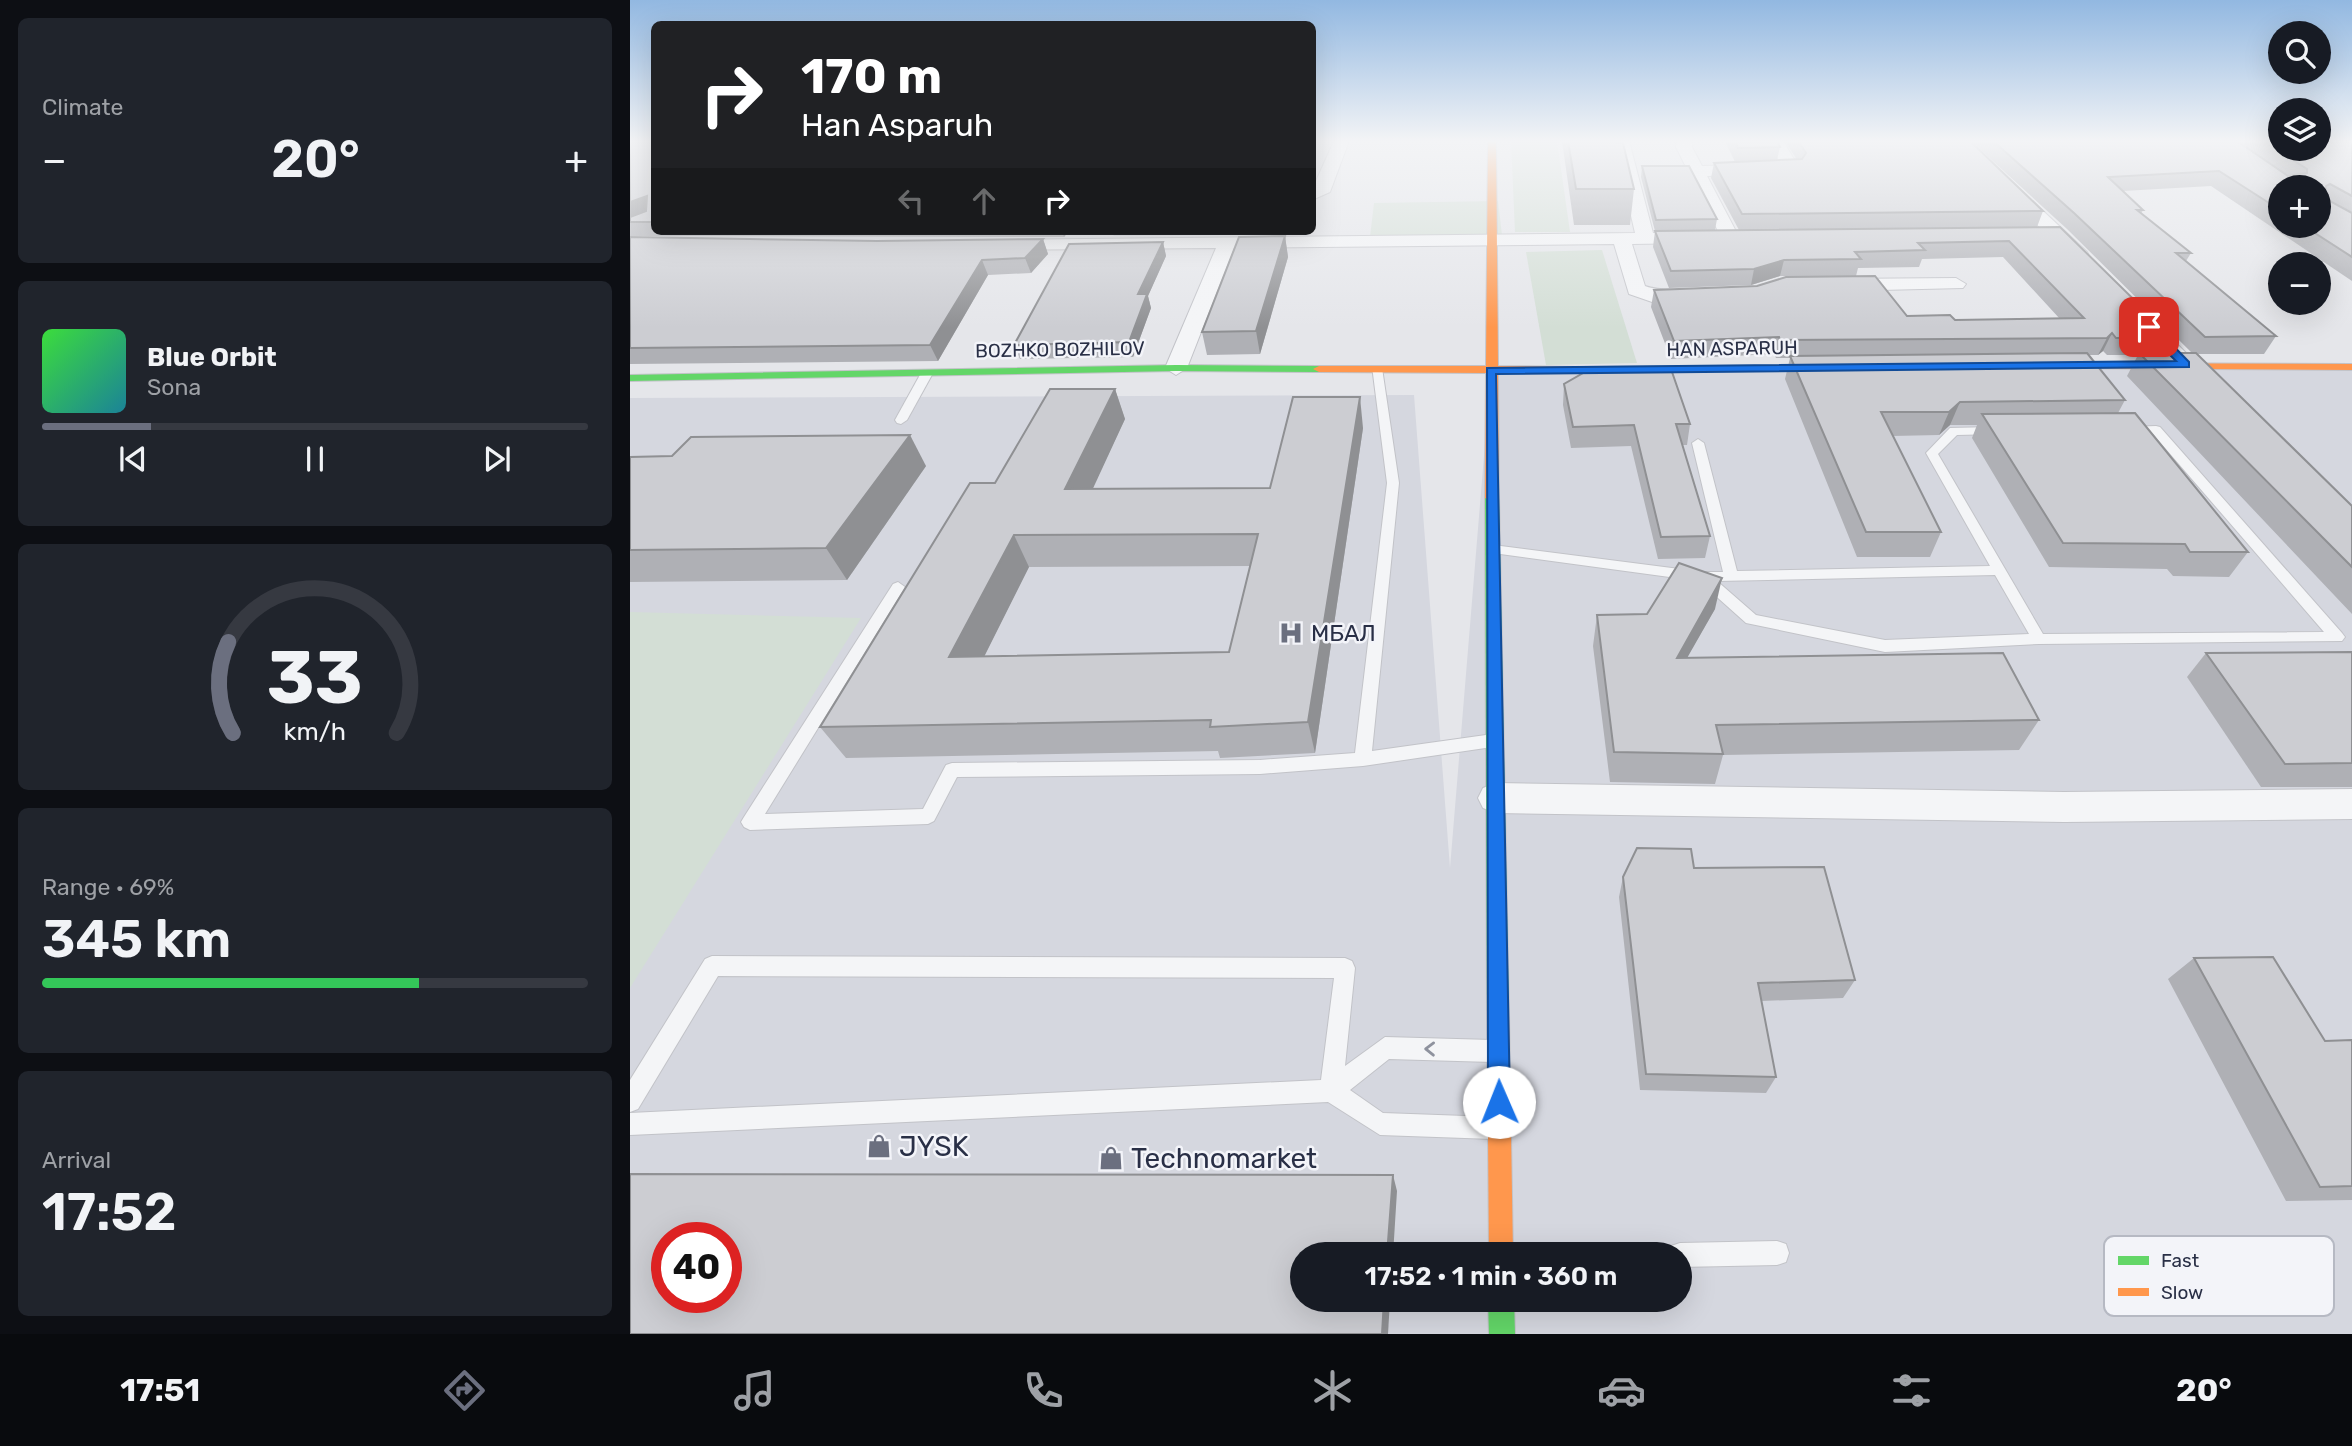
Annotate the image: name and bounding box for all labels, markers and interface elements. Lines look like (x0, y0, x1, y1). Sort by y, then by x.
map controls (2268, 21, 2331, 315)
button: search (2268, 21, 2331, 84)
text: 170 m (801, 47, 942, 105)
icon: right (686, 49, 777, 140)
text: Climate (42, 93, 123, 121)
button: layers (2268, 98, 2331, 161)
text: Han Asparuh (801, 106, 993, 144)
text: 20° (271, 128, 360, 190)
text: − (42, 137, 67, 183)
text: + (564, 137, 588, 183)
button: + (2268, 175, 2331, 238)
icon: left (892, 182, 930, 220)
icon: ahead (965, 182, 1003, 220)
icon: right (1038, 182, 1076, 220)
button: − (2268, 252, 2331, 315)
pin (2119, 297, 2179, 357)
icon: arrive (2130, 308, 2168, 346)
street label: HAN ASPARUH (1666, 336, 1798, 361)
street label: BOZHKO BOZHILOV (975, 337, 1145, 362)
text: Blue Orbit (147, 342, 277, 373)
text: Sona (147, 373, 201, 401)
icon: previous (114, 440, 152, 478)
icon: pause (296, 440, 334, 478)
icon: next (478, 440, 516, 478)
hospital icon: МБАЛ (1277, 619, 1305, 647)
place label: МБАЛ (1311, 619, 1376, 647)
text: 33 (267, 635, 363, 721)
text: km/h (284, 717, 346, 746)
text: Range · 69% (42, 873, 174, 901)
text: 345 km (42, 908, 231, 970)
one-way arrow (1424, 1041, 1435, 1057)
position arrow (1462, 1065, 1536, 1139)
place label: JYSK (899, 1130, 969, 1163)
shop icon: JYSK (865, 1132, 893, 1160)
place label: Technomarket (1131, 1142, 1317, 1175)
shop icon: Technomarket (1097, 1144, 1125, 1172)
text: Arrival (42, 1146, 111, 1174)
text: 17:52 (42, 1181, 176, 1243)
speed limit sign: 40 (651, 1222, 742, 1313)
legend (2104, 1236, 2334, 1316)
text: Fast (2161, 1249, 2200, 1272)
text: 17:52 · 1 min · 360 m (1365, 1261, 1617, 1292)
text: Slow (2161, 1281, 2203, 1304)
icon: directions (440, 1366, 489, 1415)
icon: music (730, 1366, 779, 1415)
icon: phone (1019, 1366, 1068, 1415)
icon: climate (1308, 1366, 1357, 1415)
icon: car (1597, 1366, 1646, 1415)
icon: filters (1887, 1366, 1936, 1415)
text: 17:51 (120, 1371, 200, 1409)
text: 20° (2176, 1371, 2232, 1409)

